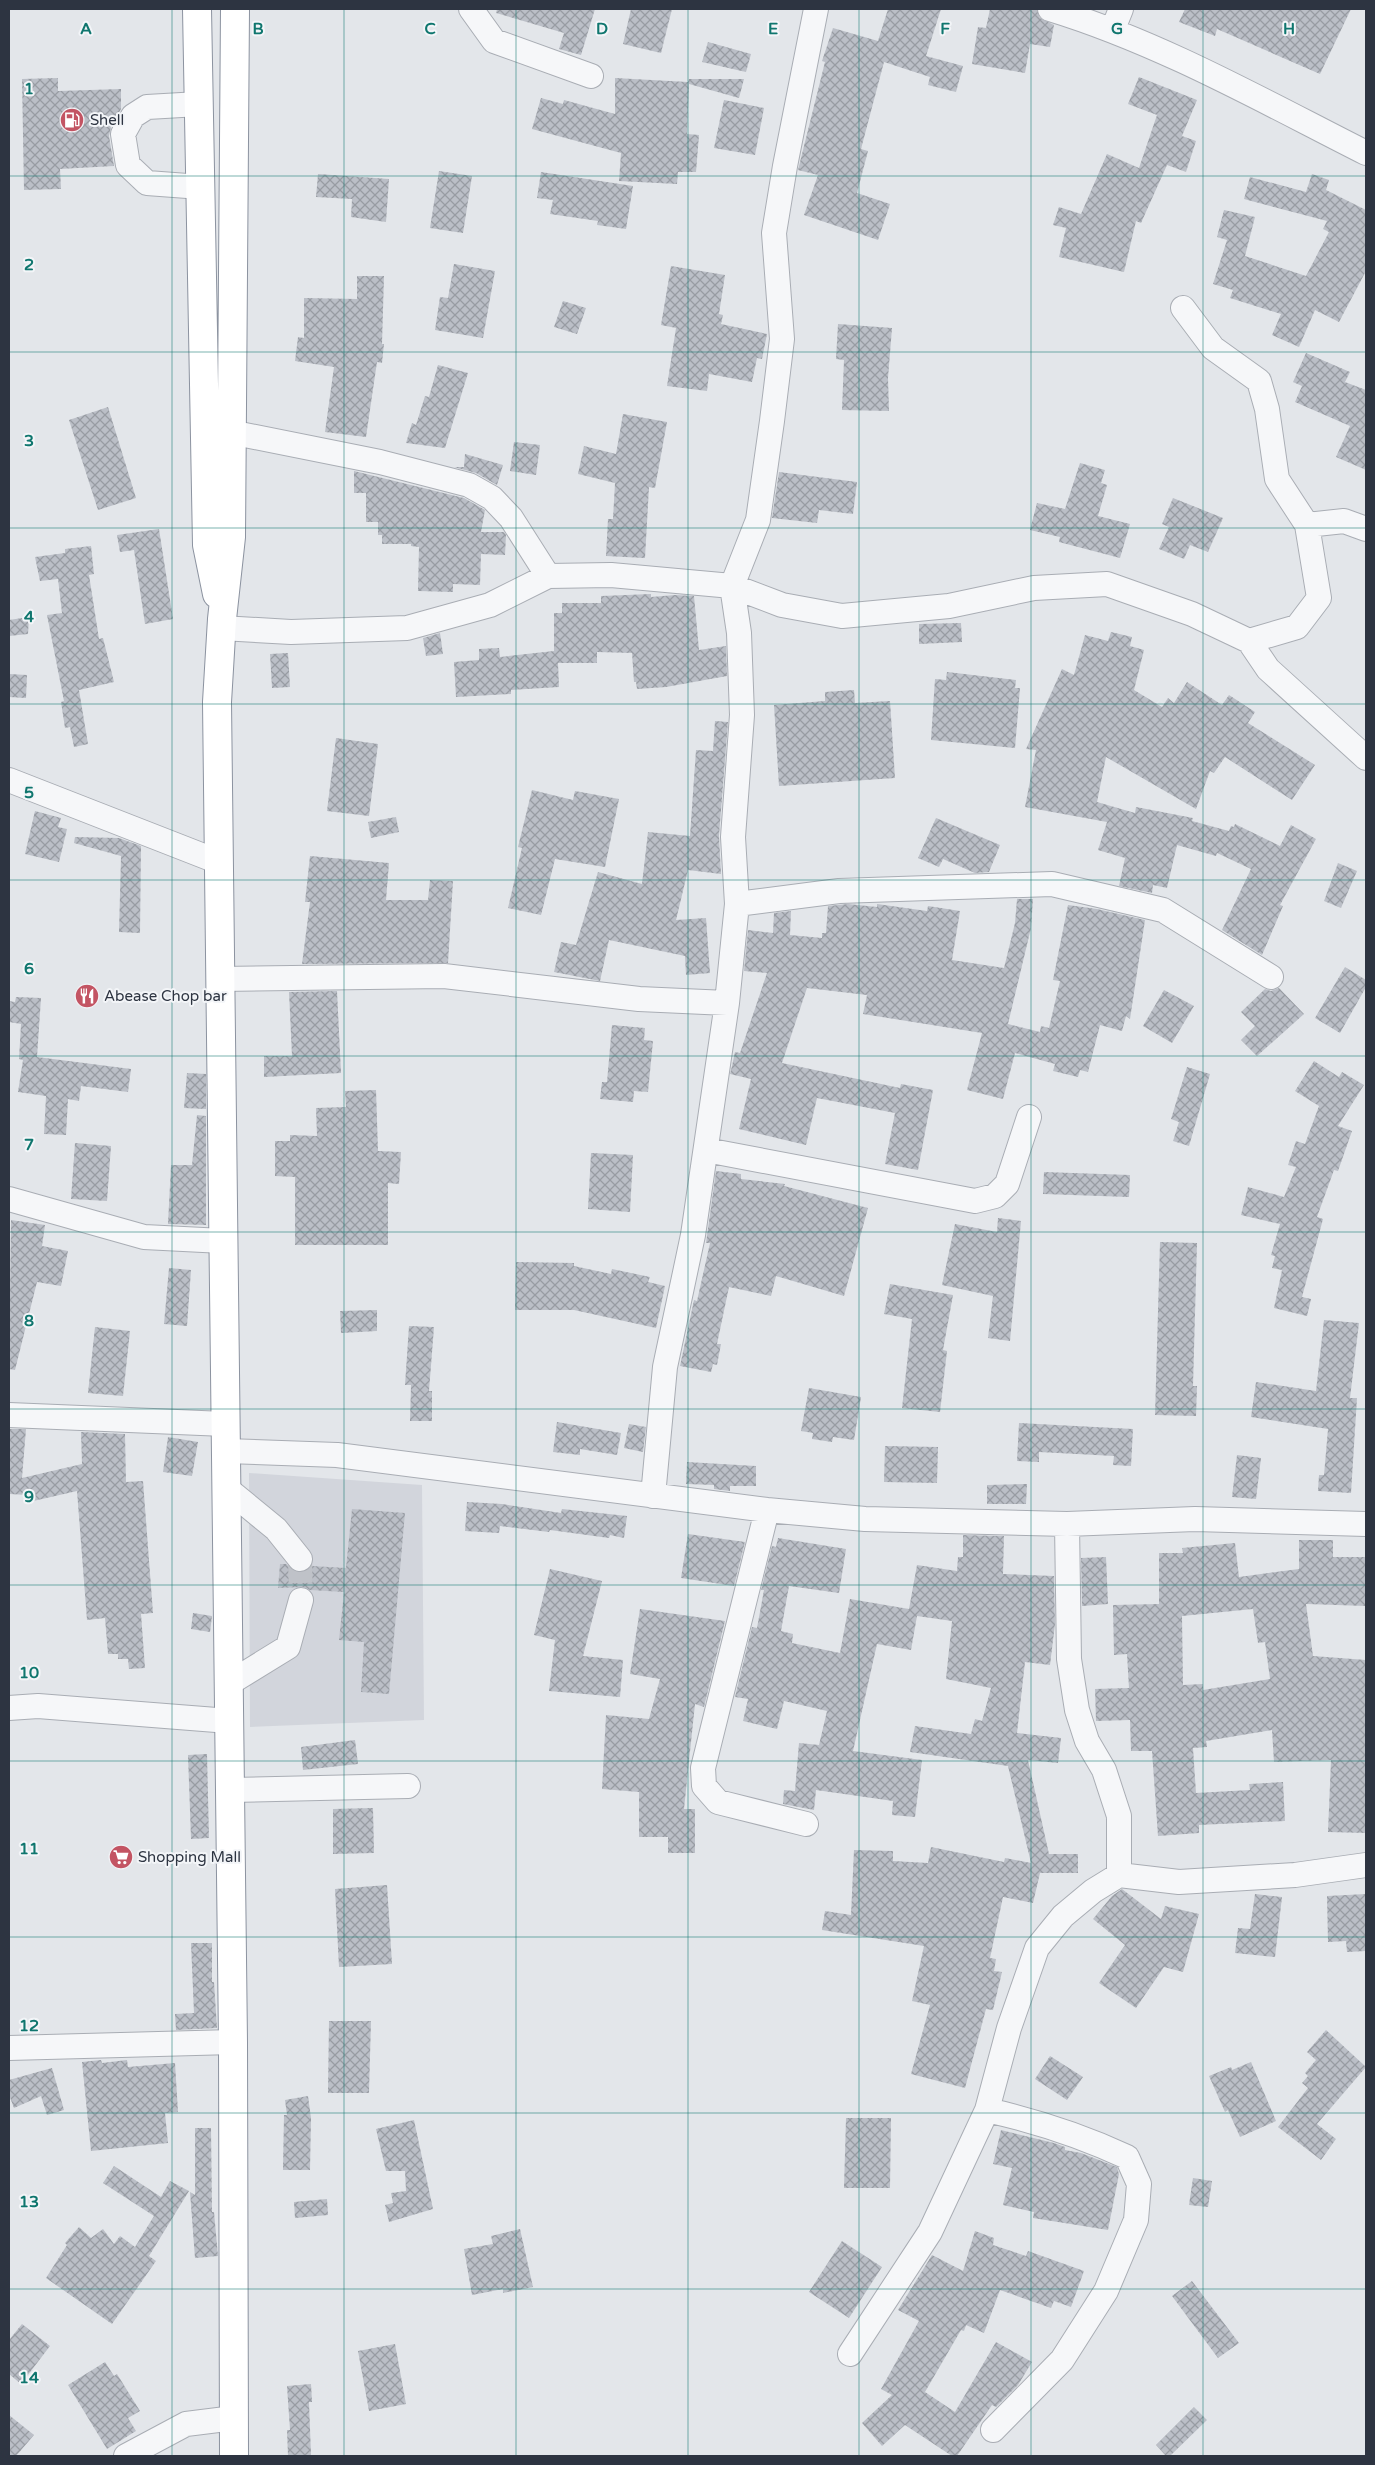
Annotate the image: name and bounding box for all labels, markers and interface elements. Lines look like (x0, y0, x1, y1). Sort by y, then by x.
text: A (80, 19, 92, 39)
text: B (252, 19, 264, 39)
text: C (424, 19, 436, 39)
text: D (596, 19, 608, 39)
text: E (768, 19, 778, 39)
text: F (940, 19, 950, 39)
text: G (1111, 19, 1123, 39)
text: H (1283, 19, 1295, 39)
text: 1 (24, 79, 34, 99)
fuel station icon: Shell (59, 107, 85, 133)
place label: Shell (90, 111, 124, 129)
text: 2 (24, 255, 34, 275)
text: 3 (24, 431, 34, 451)
text: 4 (24, 607, 34, 627)
text: 5 (24, 783, 34, 803)
text: 6 (24, 959, 34, 979)
restaurant icon: Abease Chop bar (74, 983, 100, 1009)
place label: Abease Chop bar (104, 987, 227, 1005)
text: 7 (24, 1135, 34, 1155)
text: 8 (24, 1311, 34, 1331)
text: 9 (24, 1487, 34, 1507)
text: 10 (19, 1663, 39, 1683)
text: 11 (19, 1839, 39, 1859)
supermarket icon: Shopping Mall (108, 1844, 134, 1870)
place label: Shopping Mall (138, 1848, 241, 1866)
text: 12 (19, 2016, 39, 2036)
text: 13 (19, 2192, 39, 2212)
text: 14 (19, 2368, 39, 2388)

